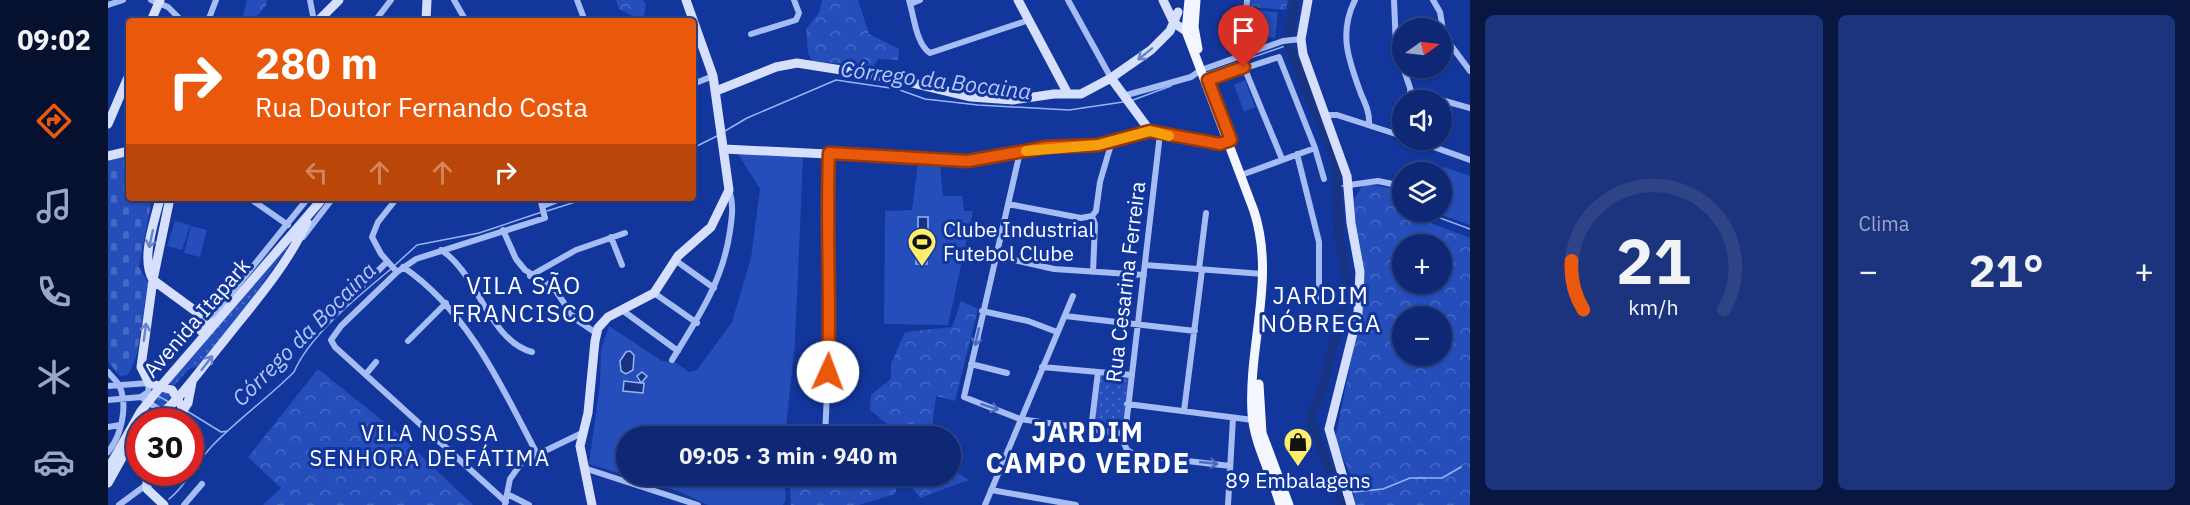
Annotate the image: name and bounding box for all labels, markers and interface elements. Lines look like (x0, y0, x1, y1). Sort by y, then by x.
pin (1218, 5, 1269, 67)
icon: arrive (1227, 14, 1260, 47)
north arrow (1392, 18, 1452, 78)
map controls (1392, 18, 1452, 366)
text: 09:02 (17, 22, 91, 57)
text: 280 m (255, 36, 378, 91)
icon: right (156, 42, 234, 120)
one-way arrow (1138, 47, 1154, 60)
water label: Córrego da Bocaina (839, 53, 1033, 106)
text: Rua Doutor Fernando Costa (255, 89, 588, 124)
button: sound (1392, 90, 1452, 150)
icon: directions (33, 100, 75, 142)
icon: left (300, 156, 333, 189)
icon: ahead (363, 156, 396, 189)
icon: ahead (426, 156, 459, 189)
icon: right (489, 156, 522, 189)
button: layers (1392, 162, 1452, 222)
street label: Rua Cesarina Ferreira (1099, 180, 1151, 384)
icon: music (33, 185, 75, 227)
text: Clima (1859, 210, 1910, 237)
place label: Clube Industrial Futebol Clube (943, 215, 1094, 267)
text: 21 (1616, 220, 1691, 301)
sports icon: Clube Industrial Futebol Clube (906, 226, 938, 268)
one-way arrow (145, 230, 157, 249)
button: + (1392, 234, 1452, 294)
text: 21° (1969, 241, 2044, 299)
text: − (1859, 249, 1878, 292)
text: + (2134, 249, 2154, 292)
street label: Avenida Itapark (137, 252, 256, 383)
water label: Córrego da Bocaina (225, 255, 382, 412)
district label: VILA SÃO FRANCISCO (452, 269, 596, 329)
icon: phone (33, 271, 75, 313)
district label: JARDIM NÓBREGA (1260, 279, 1382, 339)
text: km/h (1629, 293, 1679, 321)
button: − (1392, 306, 1452, 366)
one-way arrow (140, 323, 151, 343)
one-way arrow (970, 328, 982, 347)
position arrow (796, 340, 860, 404)
one-way arrow (200, 355, 213, 371)
icon: climate (33, 356, 75, 398)
one-way arrow (981, 402, 999, 413)
speed limit sign: 30 (126, 408, 204, 486)
district label: JARDIM CAMPO VERDE (985, 414, 1191, 480)
district label: VILA NOSSA SENHORA DE FÁTIMA (309, 418, 551, 472)
shop icon: 89 Embalagens (1282, 426, 1314, 468)
icon: car (33, 441, 75, 483)
text: 09:05 · 3 min · 940 m (679, 441, 898, 470)
one-way arrow (1198, 458, 1218, 469)
place label: 89 Embalagens (1225, 466, 1371, 494)

